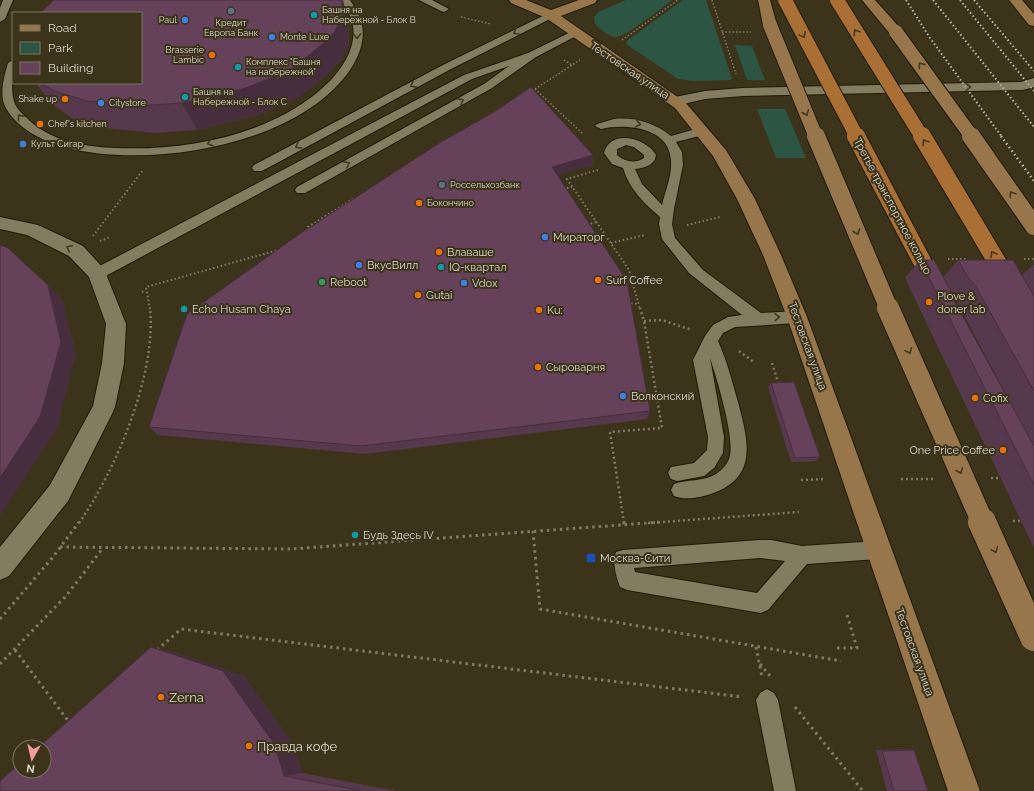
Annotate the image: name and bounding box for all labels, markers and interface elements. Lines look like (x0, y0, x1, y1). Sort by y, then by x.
place label: Башня на Набережной - Блок В (322, 5, 416, 25)
marker: Кредит Европа Банк (226, 6, 236, 16)
marker: Башня на Набережной - Блок В (309, 10, 319, 20)
legend (12, 12, 142, 84)
place label: Paul (159, 15, 178, 25)
marker: Paul (180, 15, 190, 25)
place label: Кредит Европа Банк (204, 18, 258, 38)
text: Road (48, 21, 77, 35)
one-way arrow (512, 27, 520, 35)
one-way arrow (853, 29, 861, 36)
one-way arrow (798, 30, 806, 38)
marker: Monte Luxe (267, 32, 277, 42)
place label: Monte Luxe (280, 32, 330, 42)
one-way arrow (353, 33, 361, 39)
street label: Тестовская улица (588, 39, 672, 102)
text: Park (48, 41, 73, 55)
place label: Brasserie Lambic (166, 45, 205, 65)
marker: Brasserie Lambic (207, 50, 217, 60)
place label: Комплекс "Башня на набережной" (246, 57, 321, 77)
text: Building (48, 61, 94, 75)
marker: Комплекс "Башня на набережной" (233, 62, 243, 72)
one-way arrow (918, 62, 926, 69)
one-way arrow (410, 80, 417, 88)
one-way arrow (965, 83, 971, 91)
place label: Башня на Набережной - Блок С (193, 87, 287, 107)
marker: Башня на Набережной - Блок С (180, 92, 190, 102)
place label: Shake up (18, 94, 57, 104)
marker: Shake up (60, 94, 70, 104)
marker: Citystore (96, 98, 106, 108)
place label: Citystore (109, 98, 147, 108)
one-way arrow (457, 98, 464, 106)
one-way arrow (801, 108, 809, 116)
one-way arrow (18, 115, 25, 122)
marker: Chef's kitchen (35, 119, 45, 129)
place label: Chef's kitchen (48, 119, 107, 129)
one-way arrow (634, 119, 641, 127)
street label: Третье транспортное кольцо (851, 136, 934, 277)
one-way arrow (207, 138, 214, 147)
marker: Культ Сигар (18, 139, 28, 149)
place label: Культ Сигар (31, 139, 83, 149)
one-way arrow (923, 140, 930, 147)
one-way arrow (295, 142, 303, 149)
one-way arrow (343, 162, 350, 169)
marker: Россельхозбанк (437, 180, 447, 190)
place label: Россельхозбанк (450, 180, 520, 190)
one-way arrow (1009, 191, 1017, 198)
marker: Бокончино (414, 198, 424, 208)
place label: Бокончино (427, 198, 474, 208)
one-way arrow (852, 228, 860, 235)
place label: Мираторг (553, 231, 605, 244)
marker: Мираторг (540, 232, 550, 242)
one-way arrow (66, 245, 73, 253)
place label: Влаваше (447, 246, 494, 259)
marker: Влаваше (434, 247, 444, 257)
one-way arrow (990, 251, 997, 258)
place label: ВкусВилл (367, 259, 418, 272)
marker: ВкусВилл (354, 260, 364, 270)
place label: IQ-квартал (449, 261, 506, 274)
marker: IQ-квартал (436, 262, 446, 272)
place label: Surf Coffee (606, 274, 663, 287)
marker: Surf Coffee (593, 275, 603, 285)
place label: Reboot (330, 276, 367, 289)
marker: Reboot (317, 277, 327, 287)
place label: Vdox (472, 277, 498, 290)
marker: Vdox (459, 278, 469, 288)
place label: Gutai (426, 289, 453, 302)
marker: Gutai (413, 290, 423, 300)
place label: Plove & doner lab (937, 290, 986, 316)
marker: Plove & doner lab (924, 297, 934, 307)
street label: Тестовская улица (786, 300, 829, 392)
place label: Echo Husam Chaya (192, 303, 291, 316)
marker: Echo Husam Chaya (179, 304, 189, 314)
place label: Ku: (547, 304, 562, 317)
marker: Ku: (534, 305, 544, 315)
one-way arrow (774, 313, 780, 322)
one-way arrow (904, 348, 912, 355)
place label: Сыроварня (546, 361, 605, 374)
marker: Сыроварня (533, 362, 543, 372)
place label: Волконский (631, 390, 694, 403)
marker: Волконский (618, 391, 628, 401)
place label: Cofix (983, 392, 1009, 405)
marker: Cofix (970, 393, 980, 403)
place label: One Price Coffee (910, 444, 996, 457)
marker: One Price Coffee (998, 445, 1008, 455)
one-way arrow (955, 466, 963, 474)
place label: Будь Здесь IV (363, 529, 434, 542)
marker: Будь Здесь IV (350, 530, 360, 540)
one-way arrow (990, 546, 998, 553)
marker: Москва-Сити (585, 552, 597, 564)
place label: Москва-Сити (600, 552, 670, 565)
street label: Тестовская улица (893, 606, 936, 698)
place label: Zerna (169, 690, 204, 705)
marker: Zerna (156, 692, 166, 702)
north arrow (12, 739, 52, 779)
place label: Правда кофе (257, 739, 337, 754)
marker: Правда кофе (244, 741, 254, 751)
text: N (26, 761, 36, 775)

